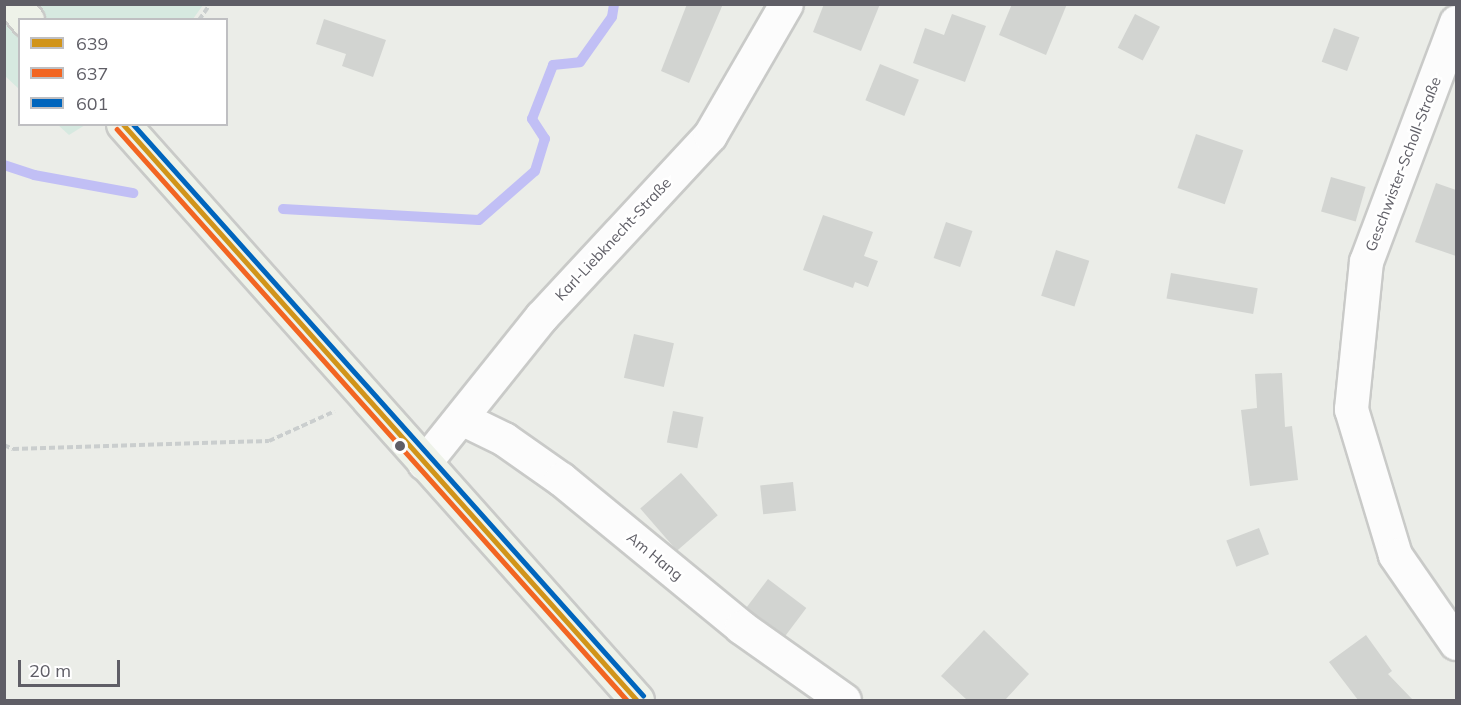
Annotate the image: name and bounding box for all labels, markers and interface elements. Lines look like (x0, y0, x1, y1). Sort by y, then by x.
legend (18, 18, 228, 126)
text: 639 (76, 32, 108, 55)
text: 637 (76, 62, 108, 85)
street label: Geschwister-Scholl-Straße (1361, 74, 1445, 254)
text: 601 (76, 92, 108, 115)
street label: Karl-Liebknecht-Straße (551, 174, 675, 304)
unlabelled marker (394, 440, 406, 452)
street label: Am Hang (624, 528, 686, 584)
scale bar (21, 648, 123, 686)
text: 20 m (29, 659, 71, 682)

